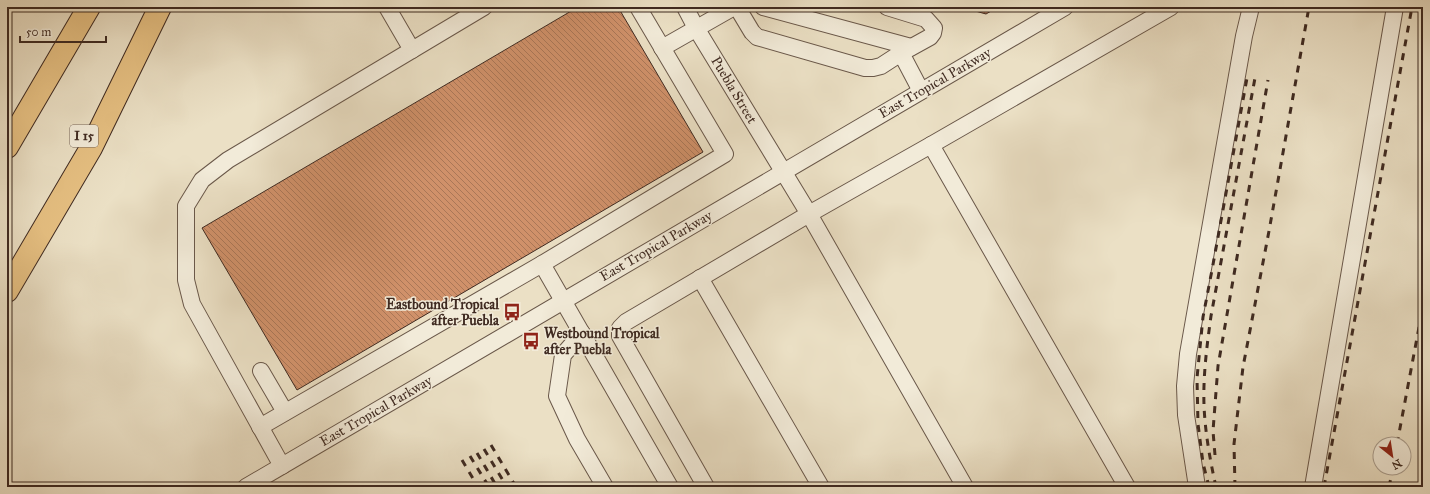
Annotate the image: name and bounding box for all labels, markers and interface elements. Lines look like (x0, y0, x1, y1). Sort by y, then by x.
scale bar (20, 18, 106, 44)
text: 50 m (26, 25, 51, 39)
street label: East Tropical Parkway (876, 44, 995, 122)
street label: Puebla Street (707, 53, 761, 127)
road number: I 15 (70, 125, 98, 147)
street label: East Tropical Parkway (597, 207, 716, 285)
place label: Eastbound Tropical after Puebla (386, 296, 500, 329)
bus stop icon: Eastbound Tropical after Puebla (502, 302, 522, 322)
place label: Westbound Tropical after Puebla (544, 325, 661, 358)
bus stop icon: Westbound Tropical after Puebla (521, 331, 541, 351)
street label: East Tropical Parkway (317, 372, 436, 450)
north arrow (1372, 436, 1412, 476)
text: N (1389, 456, 1404, 473)

